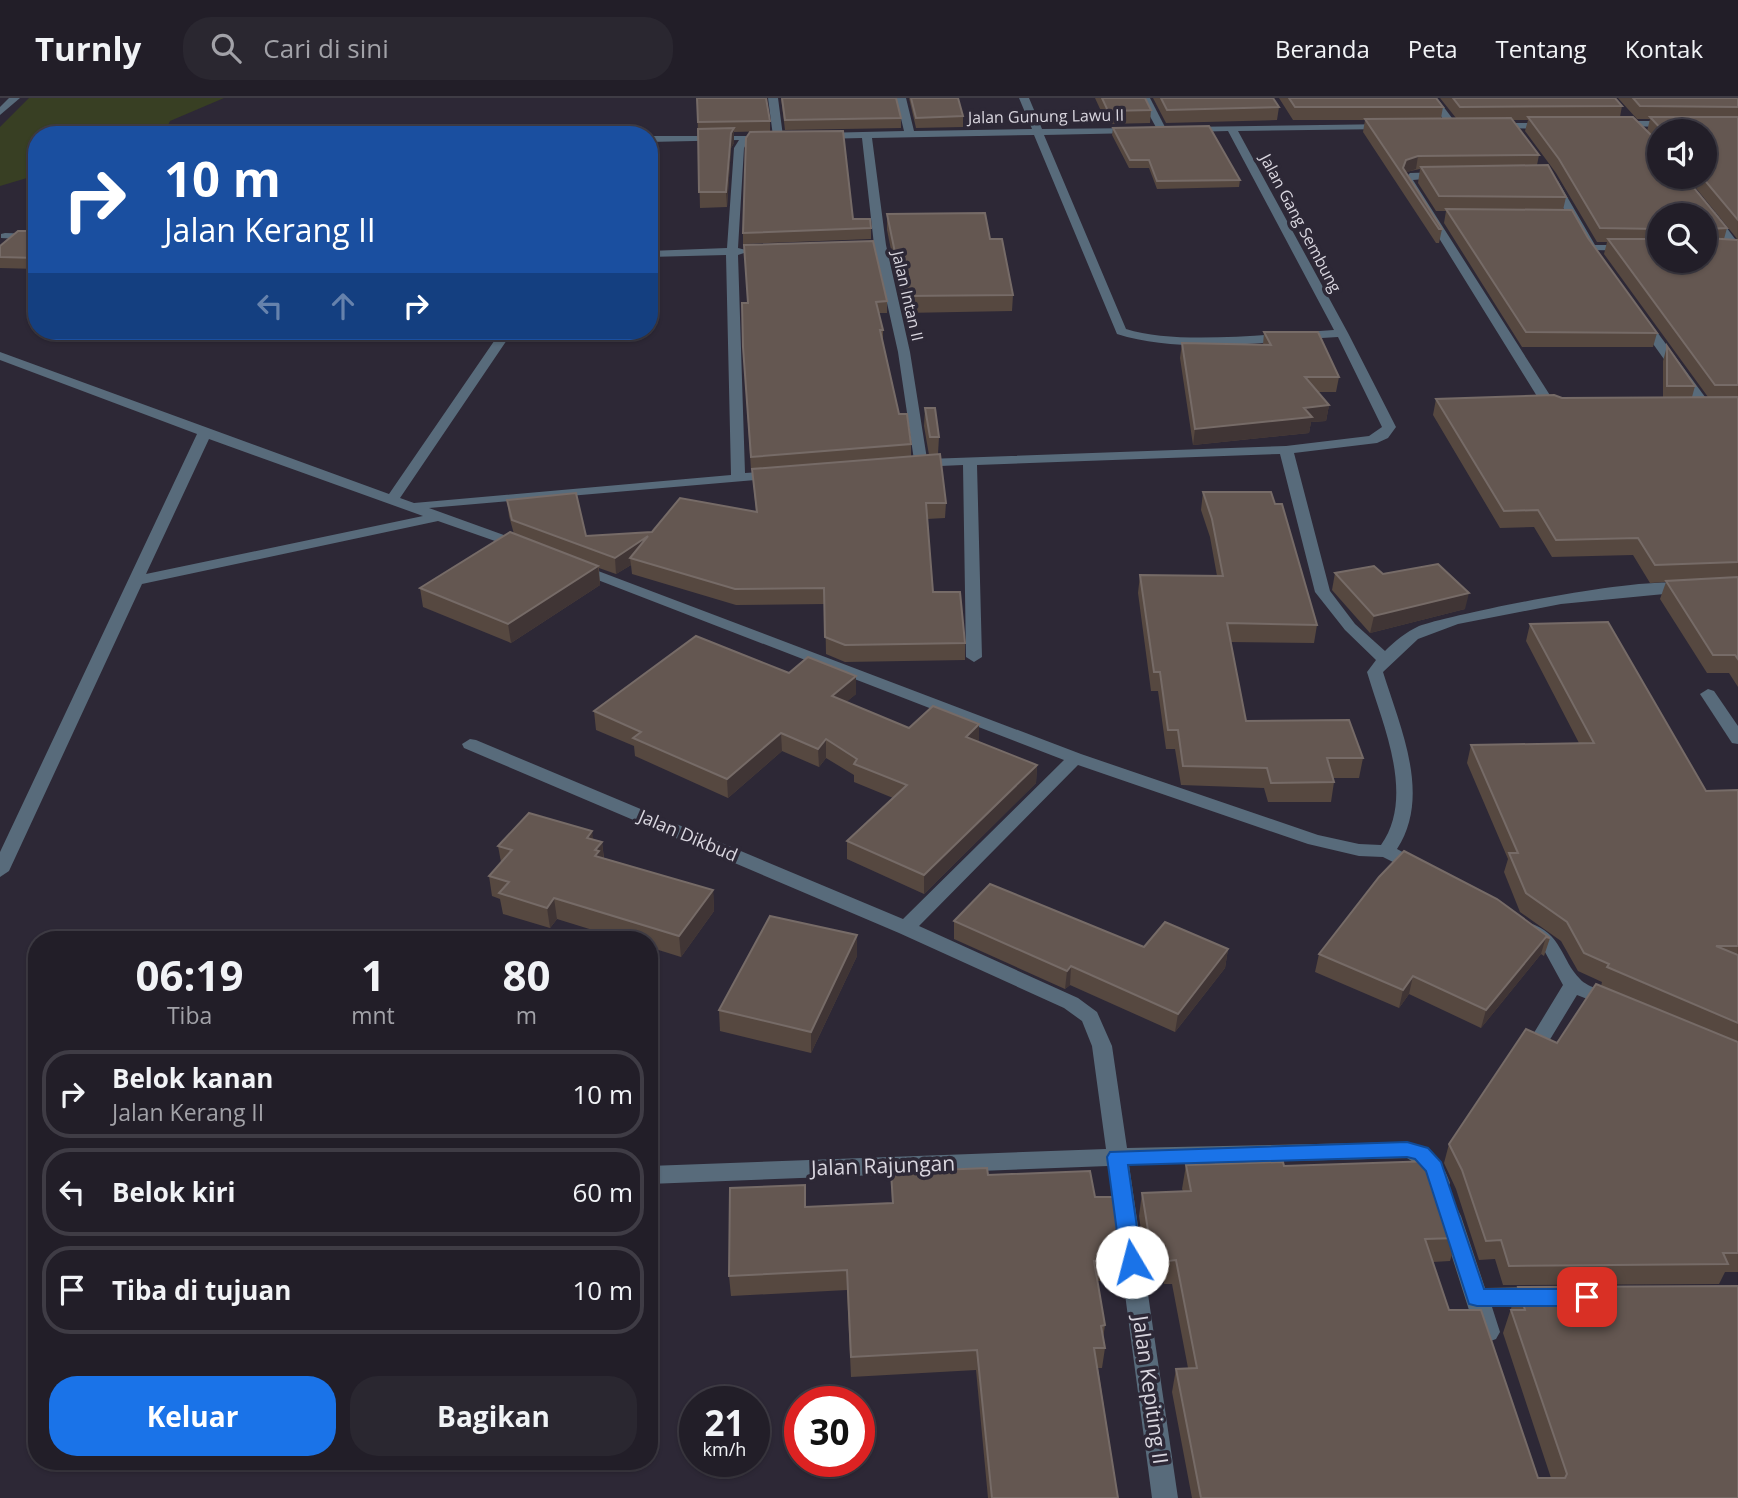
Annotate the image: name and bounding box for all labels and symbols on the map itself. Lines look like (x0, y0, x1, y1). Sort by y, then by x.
street label: Jalan Gunung Lawu II (966, 104, 1124, 128)
street label: Jalan Gang Sembung (1254, 148, 1347, 296)
street label: Jalan Intan II (886, 247, 929, 343)
street label: Jalan Dikbud (633, 803, 742, 867)
street label: Jalan Rajungan (808, 1148, 956, 1182)
position arrow (1095, 1225, 1169, 1299)
pin (1557, 1267, 1617, 1327)
street label: Jalan Kepiting II (1126, 1312, 1175, 1466)
speed limit sign: 30 (784, 1386, 875, 1477)

